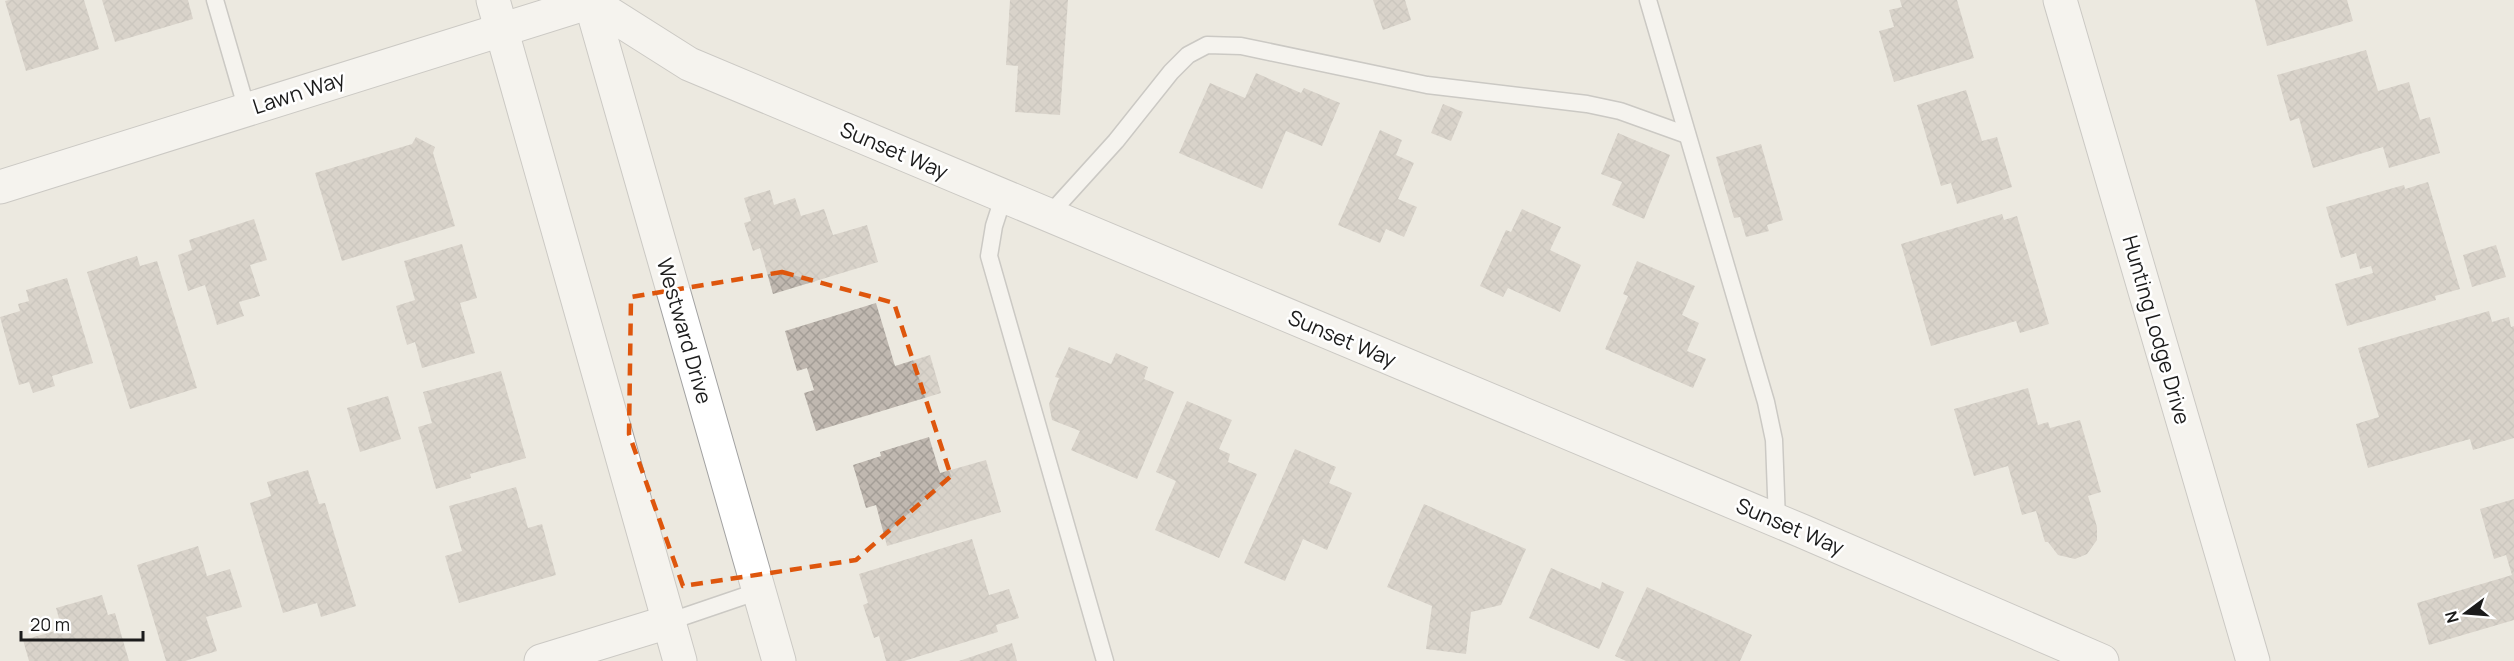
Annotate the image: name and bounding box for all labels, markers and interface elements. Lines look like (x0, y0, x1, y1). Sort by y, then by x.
street label: Lawn Way (249, 64, 348, 120)
street label: Sunset Way (836, 115, 953, 185)
street label: Hunting Lodge Drive (2117, 232, 2197, 427)
street label: Westward Drive (651, 255, 719, 407)
street label: Sunset Way (1284, 303, 1401, 373)
street label: Sunset Way (1732, 491, 1849, 561)
north arrow (2436, 583, 2496, 643)
scale bar (21, 604, 142, 642)
text: N (2439, 609, 2464, 626)
text: 20 m (30, 612, 70, 636)

